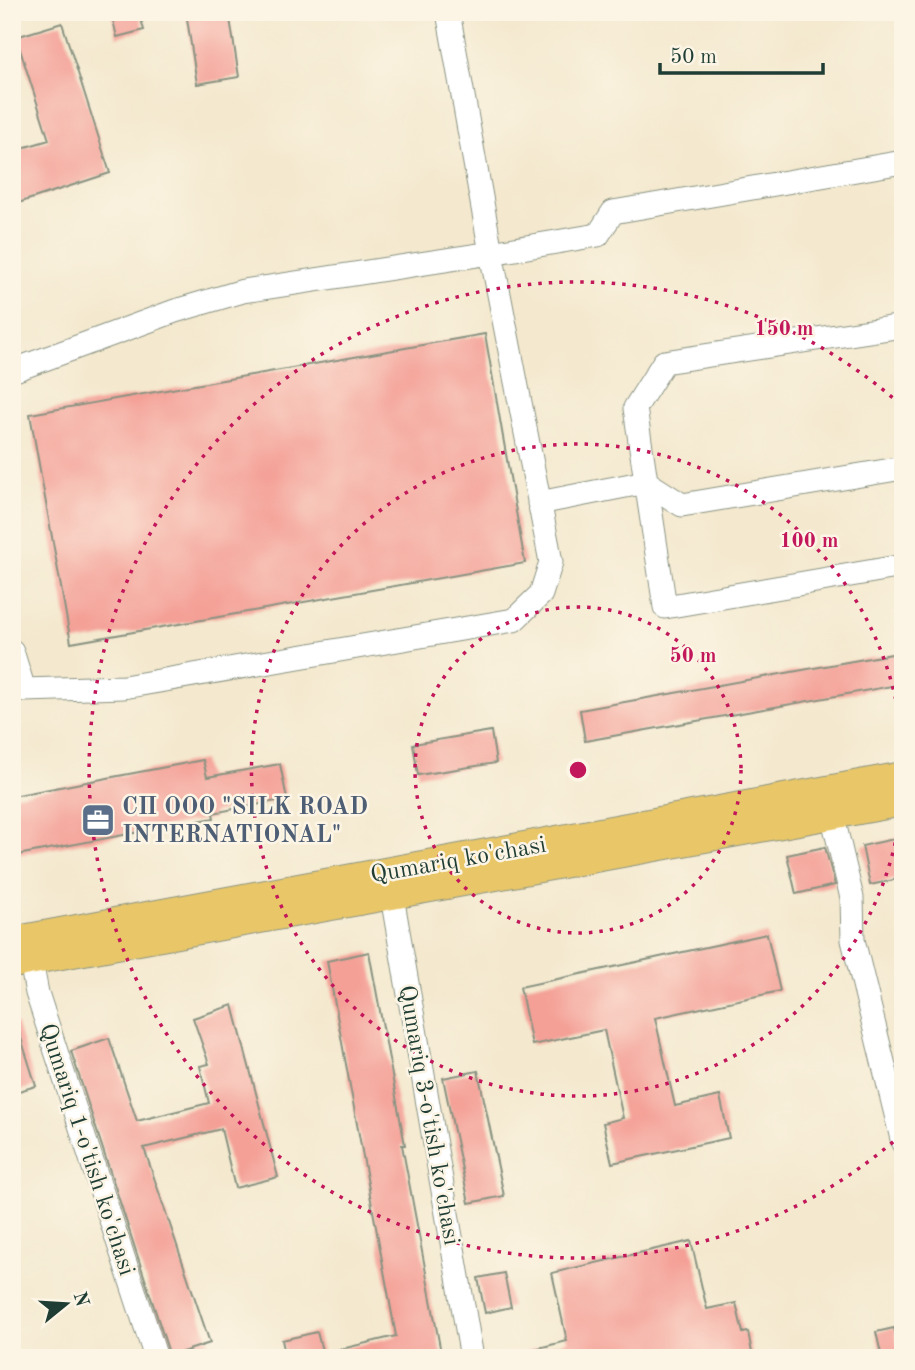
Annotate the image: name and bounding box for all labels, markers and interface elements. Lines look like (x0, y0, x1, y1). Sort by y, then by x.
scale bar (660, 32, 822, 76)
text: 50 m (670, 47, 717, 68)
text: 150 m (754, 319, 814, 340)
text: 100 m (779, 531, 839, 552)
text: 50 m (669, 646, 717, 667)
centre of rings (566, 758, 590, 782)
place label: СП ООО "SILK ROAD INTERNATIONAL" (122, 796, 368, 848)
office icon: СП ООО "SILK ROAD INTERNATIONAL" (79, 801, 117, 839)
street label: Qumariq ko'chasi (369, 834, 548, 888)
street label: Qumariq 3-o'tish ko'chasi (393, 983, 463, 1247)
street label: Qumariq 1-o'tish ko'chasi (34, 1021, 138, 1279)
north arrow (32, 1268, 102, 1338)
text: N (69, 1290, 91, 1310)

